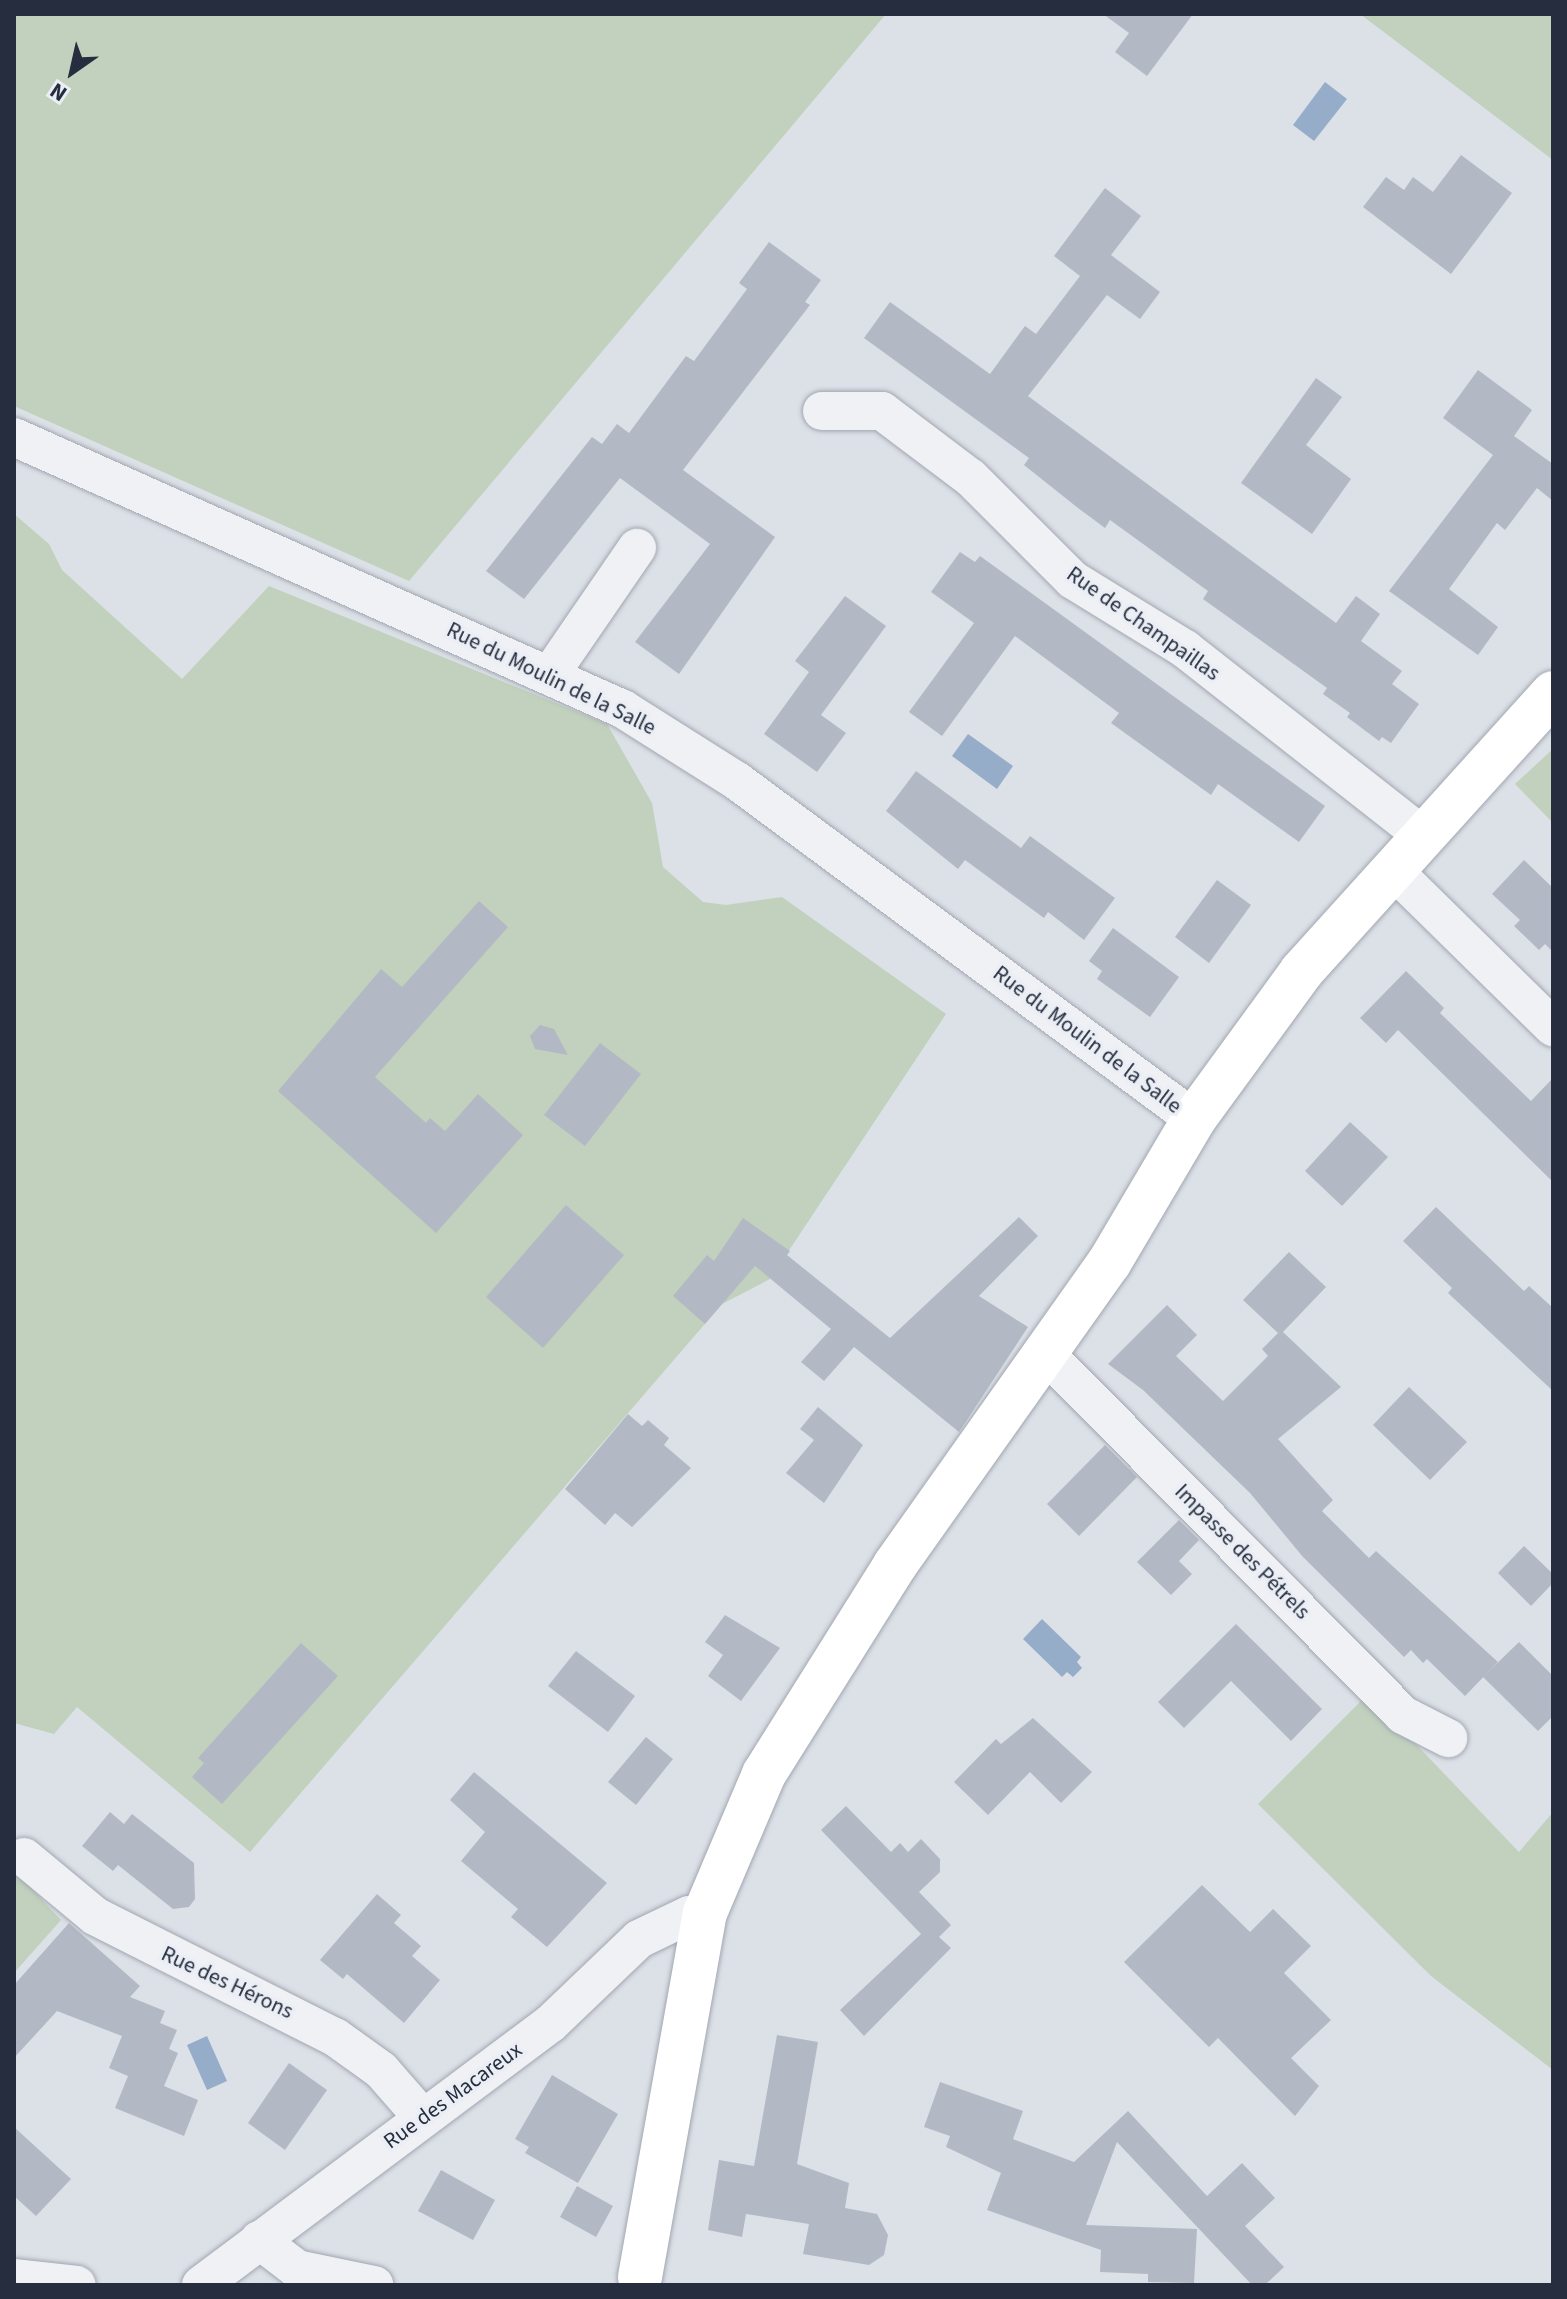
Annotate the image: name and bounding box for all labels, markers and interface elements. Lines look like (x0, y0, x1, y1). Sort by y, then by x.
north arrow (32, 32, 112, 112)
text: N (44, 75, 74, 109)
street label: Rue de Champaillas (1061, 561, 1225, 687)
street label: Rue du Moulin de la Salle (442, 617, 660, 741)
street label: Rue du Moulin de la Salle (987, 960, 1187, 1120)
street label: Impasse des Pétrels (1169, 1479, 1315, 1625)
street label: Rue des Hérons (157, 1941, 297, 2025)
street label: Rue des Macareux (379, 2037, 527, 2155)

